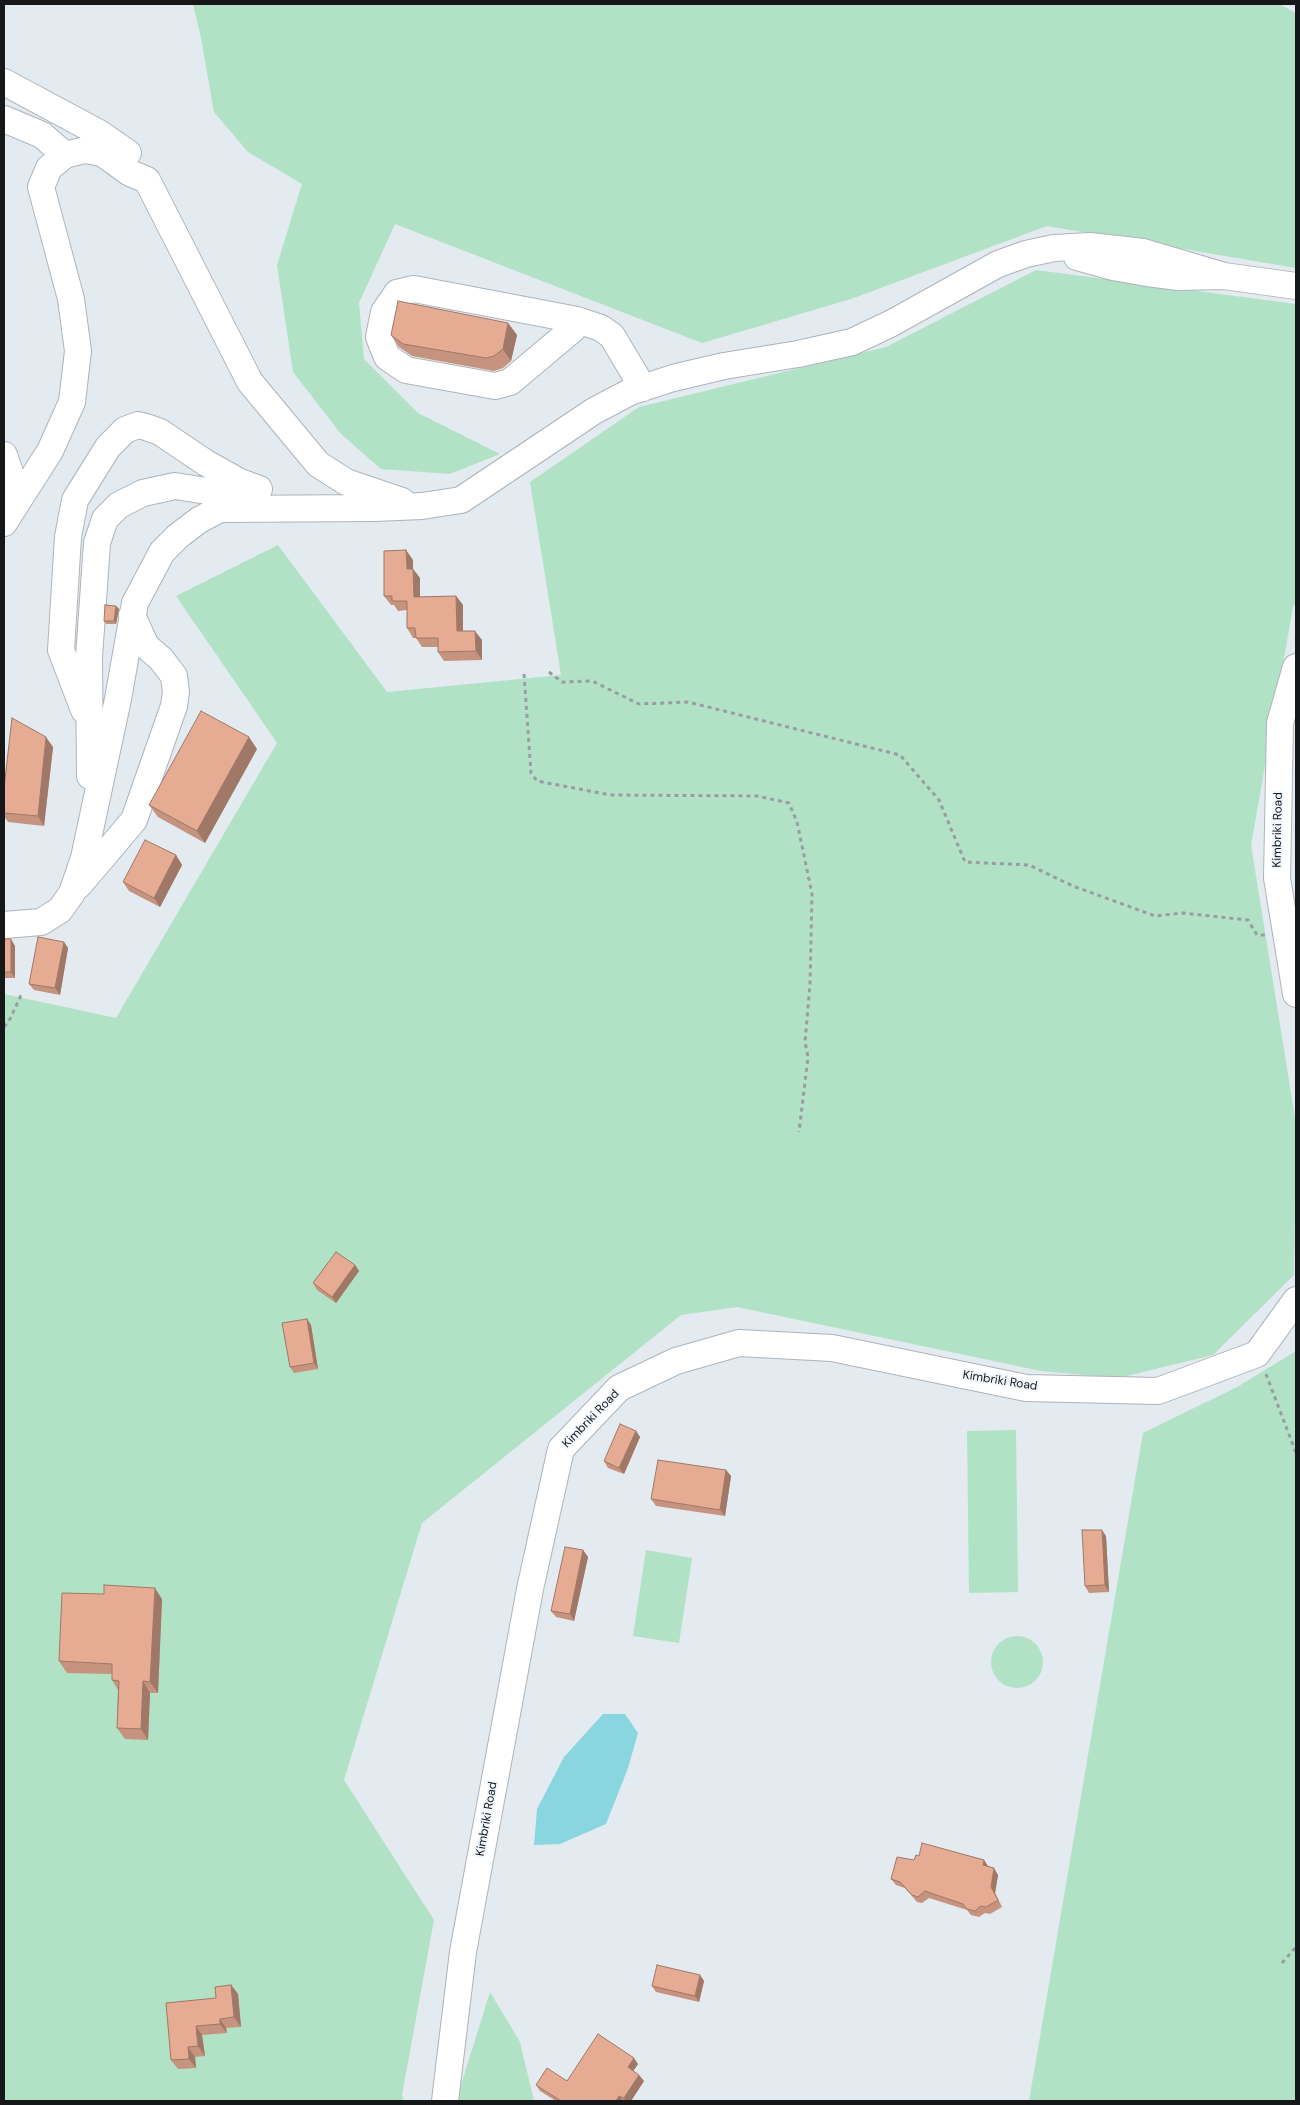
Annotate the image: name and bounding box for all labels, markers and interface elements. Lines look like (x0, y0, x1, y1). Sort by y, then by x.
street label: Kimbriki Road (1270, 792, 1286, 868)
street label: Kimbriki Road (962, 1368, 1038, 1394)
street label: Kimbriki Road (560, 1387, 622, 1451)
street label: Kimbriki Road (473, 1781, 501, 1857)

